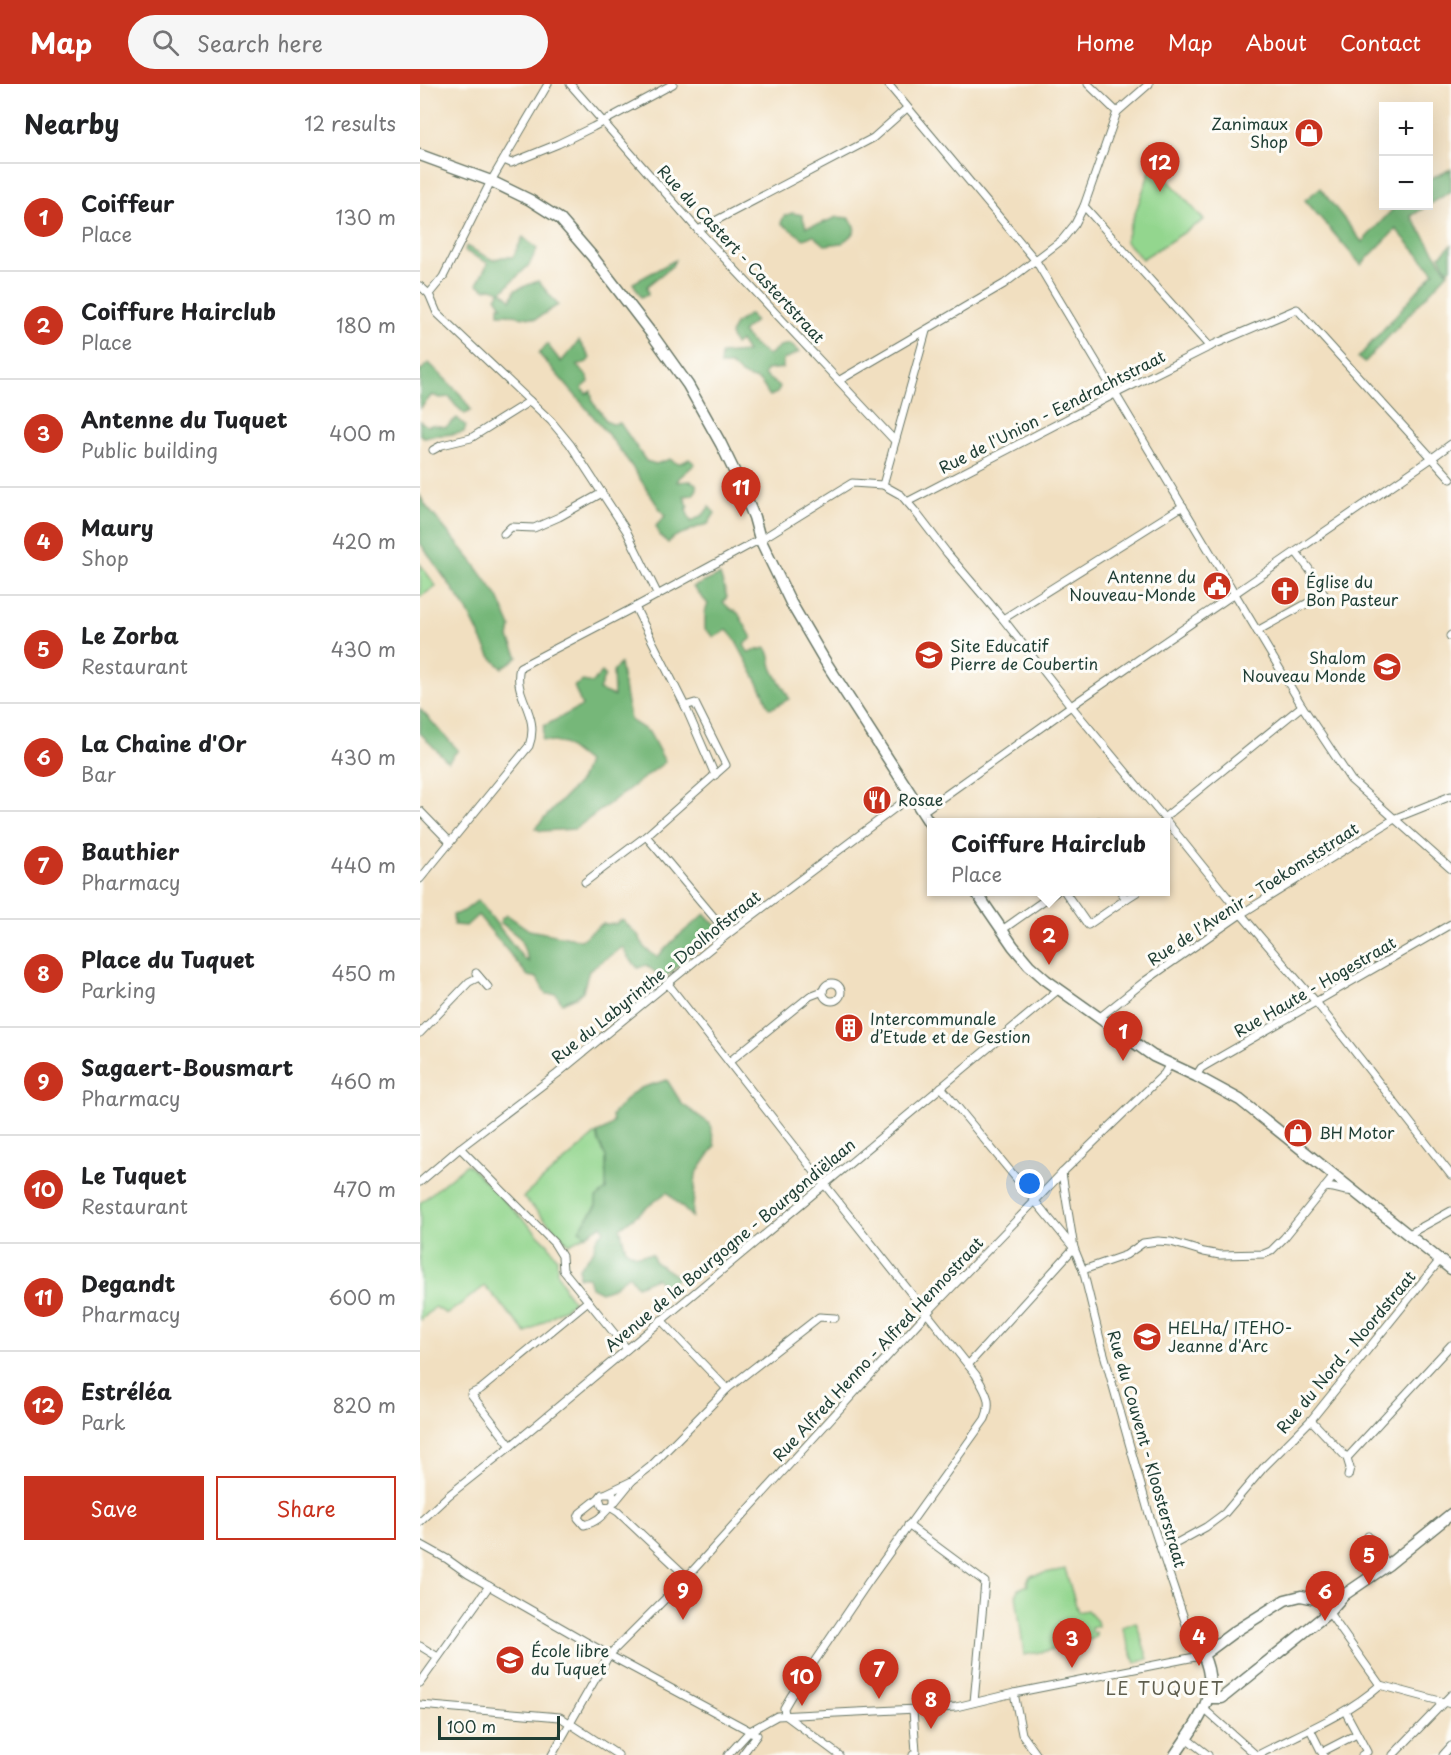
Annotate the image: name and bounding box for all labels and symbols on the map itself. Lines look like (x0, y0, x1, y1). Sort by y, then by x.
place label: Zanimaux Shop (1211, 111, 1288, 153)
shop icon: Zanimaux Shop (1293, 117, 1325, 149)
pin: 12 (1140, 142, 1180, 192)
street label: Rue du Castert - Castertstraat (652, 159, 831, 348)
street label: Rue de l'Union - Eendrachtstraat (934, 343, 1169, 479)
pin: 11 (722, 468, 760, 517)
place label: Antenne du Nouveau-Monde (1069, 564, 1196, 606)
place label: Église du Bon Pasteur (1306, 569, 1399, 611)
public building icon: Antenne du Nouveau-Monde (1201, 570, 1233, 602)
church icon: Église du Bon Pasteur (1269, 575, 1301, 607)
place label: Site Educatif Pierre de Coubertin (950, 633, 1099, 675)
school or university icon: Site Educatif Pierre de Coubertin (913, 639, 945, 671)
place label: Shalom Nouveau Monde (1242, 645, 1366, 687)
school or university icon: Shalom Nouveau Monde (1371, 651, 1403, 683)
restaurant icon: Rosae (861, 784, 893, 816)
place label: Rosae (898, 787, 943, 811)
street label: Rue de l'Avenir - Toekomststraat (1142, 815, 1363, 971)
street label: Rue du Labyrinthe - Doolhofstraat (545, 884, 766, 1068)
pin: 2 (1030, 916, 1068, 965)
street label: Rue Haute - Hogestraat (1229, 930, 1400, 1042)
place label: Intercommunale d’Etude et de Gestion (870, 1006, 1031, 1048)
building icon: Intercommunale d’Etude et de Gestion (833, 1012, 865, 1044)
pin: 1 (1104, 1012, 1142, 1061)
shop icon: BH Motor (1282, 1117, 1314, 1149)
place label: BH Motor (1319, 1120, 1395, 1144)
street label: Avenue de la Bourgogne - Bourgondiëlaan (599, 1132, 860, 1356)
your location (1015, 1169, 1044, 1198)
street label: Rue Alfred Henno - Alfred Hennostraat (766, 1230, 988, 1466)
street label: Rue du Nord - Noordstraat (1270, 1264, 1421, 1438)
place label: HELHa/ ITEHO- Jeanne d'Arc (1168, 1315, 1292, 1357)
school or university icon: HELHa/ ITEHO- Jeanne d'Arc (1131, 1321, 1163, 1353)
street label: Rue du Couvent - Kloosterstraat (1103, 1327, 1193, 1571)
pin: 5 (1350, 1536, 1388, 1585)
pin: 9 (664, 1570, 702, 1620)
pin: 6 (1306, 1572, 1344, 1621)
pin: 4 (1180, 1616, 1218, 1666)
pin: 3 (1052, 1618, 1092, 1668)
place label: École libre du Tuquet (531, 1638, 610, 1680)
school or university icon: École libre du Tuquet (494, 1644, 526, 1676)
pin: 7 (860, 1650, 898, 1699)
pin: 10 (782, 1656, 821, 1706)
district label: LE TUQUET (1105, 1674, 1225, 1701)
pin: 8 (912, 1680, 950, 1729)
scale bar (438, 1713, 560, 1740)

